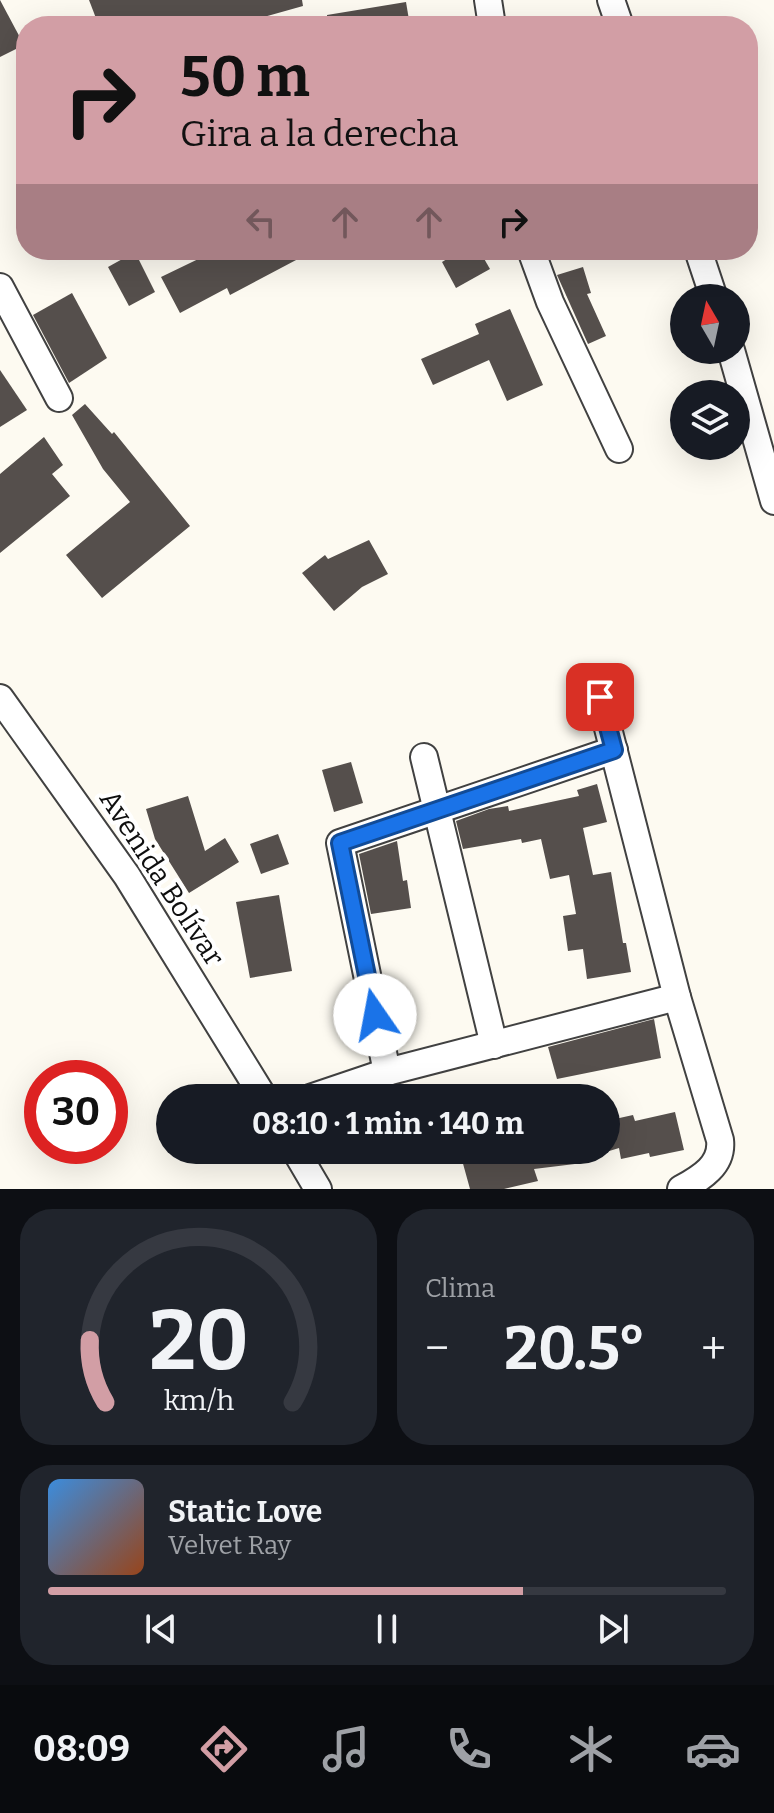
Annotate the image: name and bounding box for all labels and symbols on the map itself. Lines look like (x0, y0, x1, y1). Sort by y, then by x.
north arrow (670, 284, 750, 364)
pin (566, 663, 634, 731)
street label: Avenida Bolívar (93, 784, 231, 972)
position arrow (333, 973, 417, 1057)
speed limit sign: 30 (24, 1060, 128, 1164)

